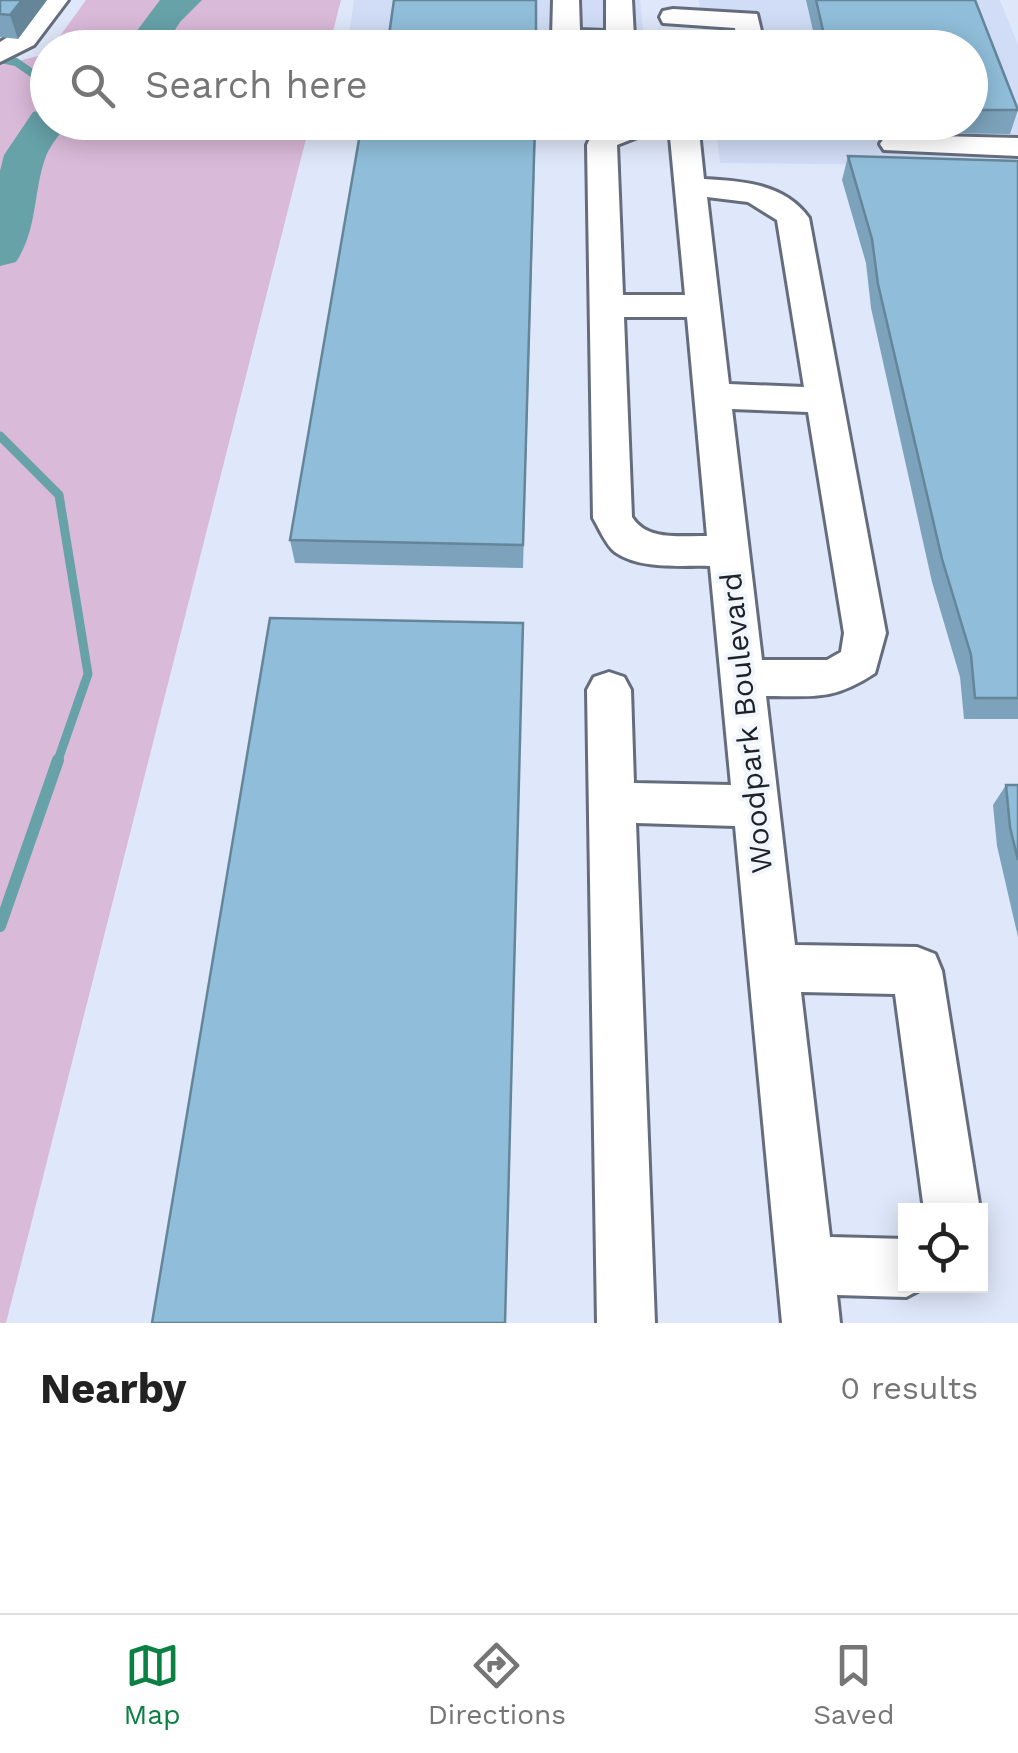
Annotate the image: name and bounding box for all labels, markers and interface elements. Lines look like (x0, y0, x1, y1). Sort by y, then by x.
search box (30, 30, 988, 140)
icon: search (65, 58, 120, 113)
text: Search here (145, 63, 368, 107)
street label: Woodpark Boulevard (713, 571, 779, 875)
map controls (898, 1203, 988, 1293)
button: locate (898, 1203, 988, 1293)
text: Nearby (40, 1364, 187, 1413)
text: 0 results (840, 1369, 978, 1407)
tab: Map (124, 1638, 181, 1731)
tab: Directions (428, 1638, 566, 1731)
tab: Saved (813, 1638, 894, 1731)

